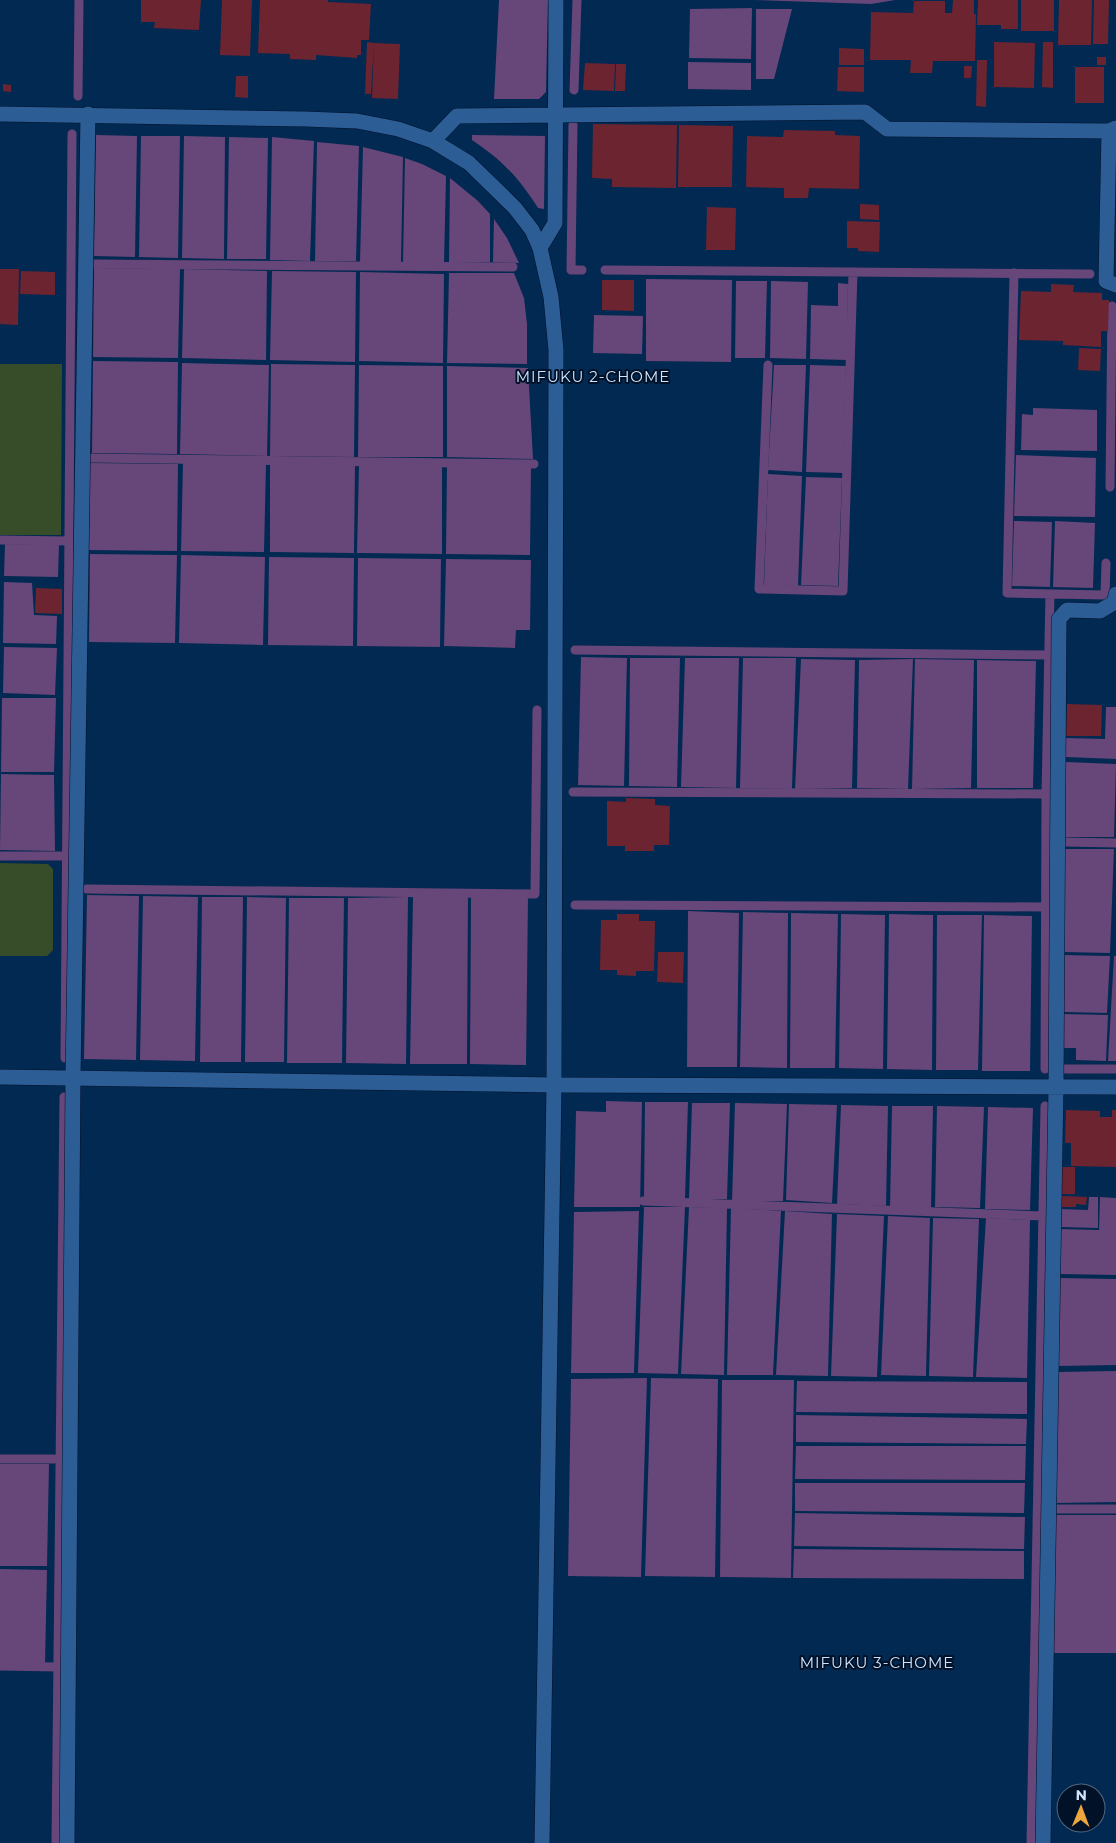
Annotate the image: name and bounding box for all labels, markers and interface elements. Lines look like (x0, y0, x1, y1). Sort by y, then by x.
district label: MIFUKU 2-CHOME (516, 367, 670, 386)
district label: MIFUKU 3-CHOME (800, 1653, 954, 1672)
north arrow (1056, 1783, 1106, 1833)
text: N (1075, 1786, 1087, 1804)

